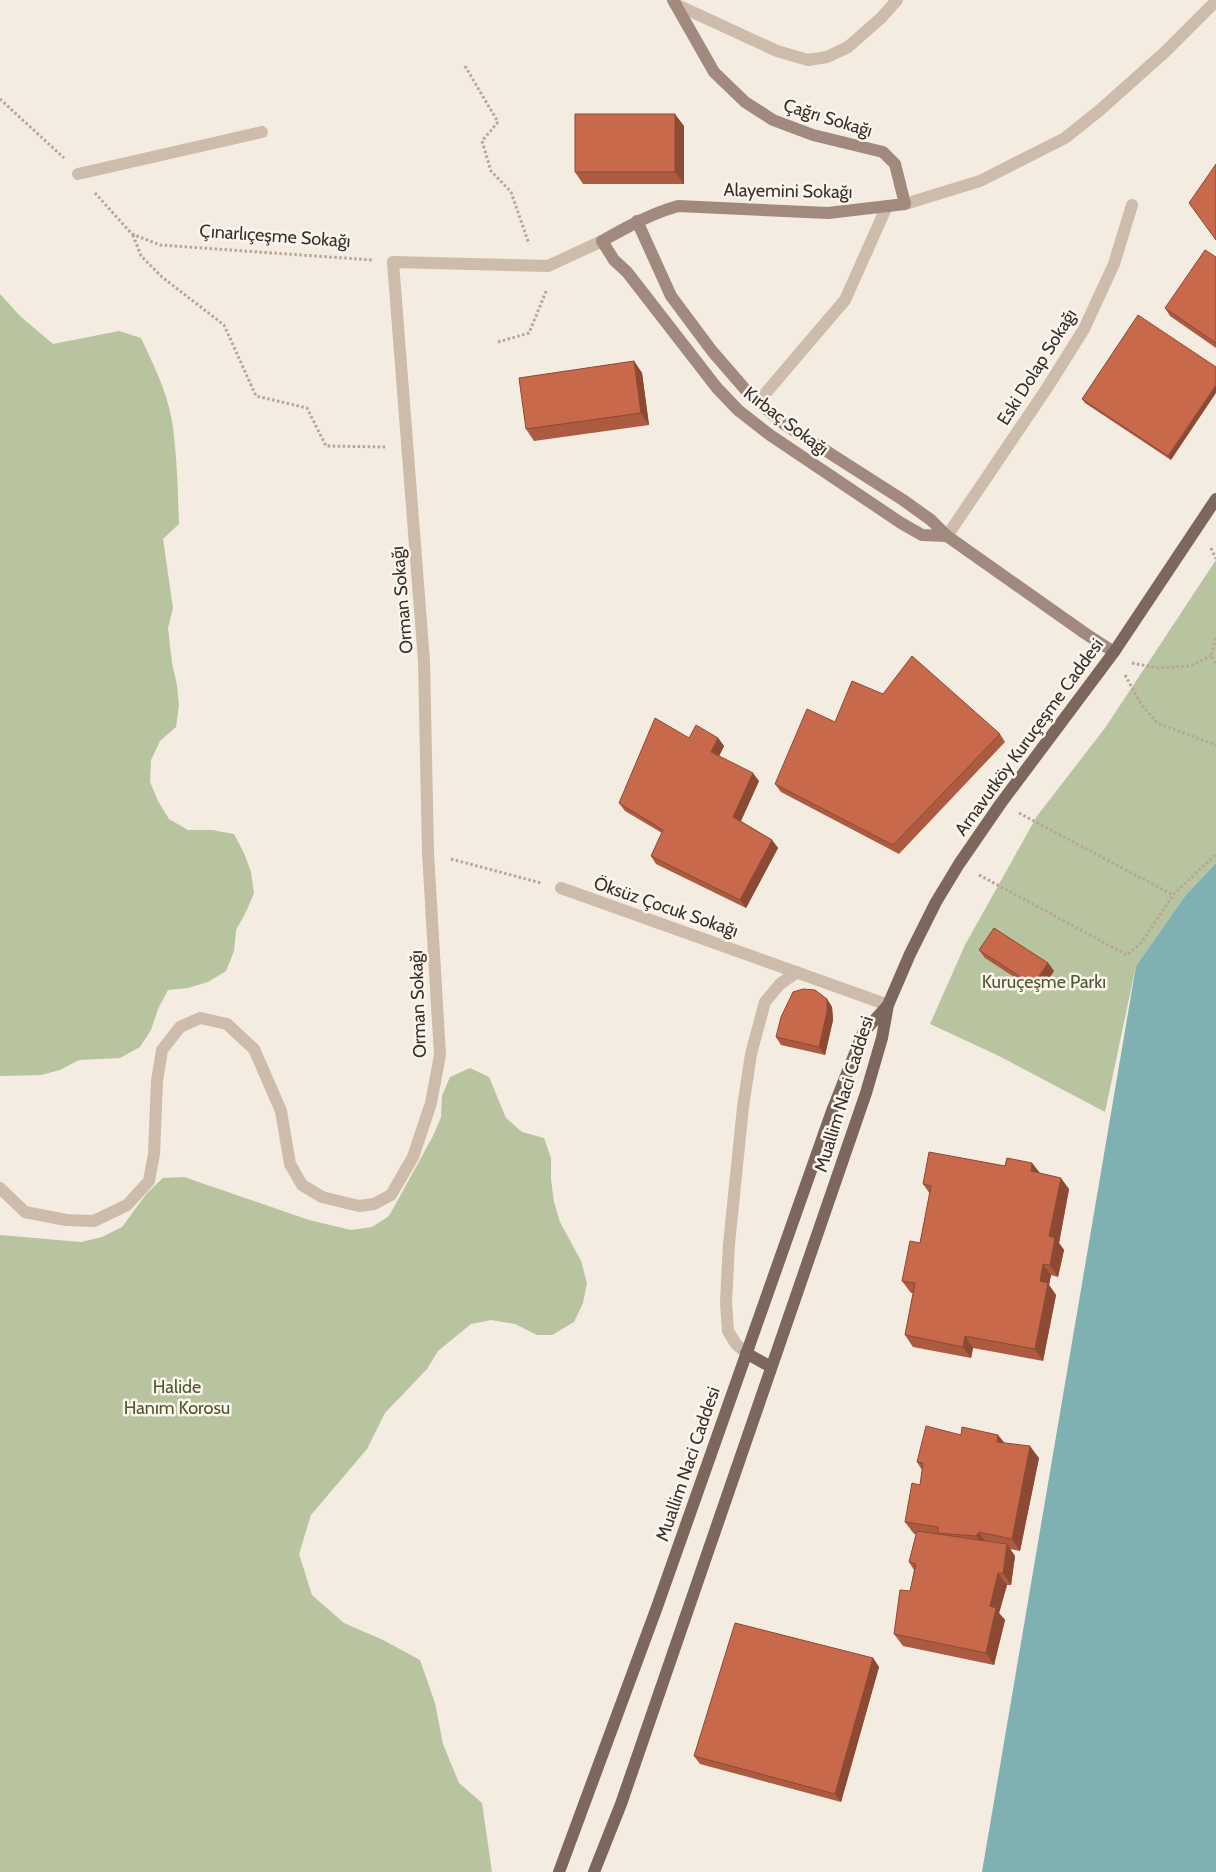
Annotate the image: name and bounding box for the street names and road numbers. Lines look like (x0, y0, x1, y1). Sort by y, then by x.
street label: Çağrı Sokağı (781, 94, 875, 142)
street label: Alayemini Sokağı (723, 179, 853, 203)
street label: Çınarlıçeşme Sokağı (199, 220, 351, 252)
street label: Eski Dolap Sokağı (992, 305, 1082, 429)
street label: Kırbaç Sokağı (739, 382, 833, 460)
street label: Orman Sokağı (386, 545, 418, 655)
street label: Arnavutköy Kuruçeşme Caddesi (950, 634, 1108, 840)
street label: Öksüz Çocuk Sokağı (591, 872, 741, 942)
street label: Orman Sokağı (405, 950, 431, 1058)
street label: Muallim Naci Caddesi (810, 1013, 878, 1175)
street label: Muallim Naci Caddesi (651, 1384, 725, 1544)

